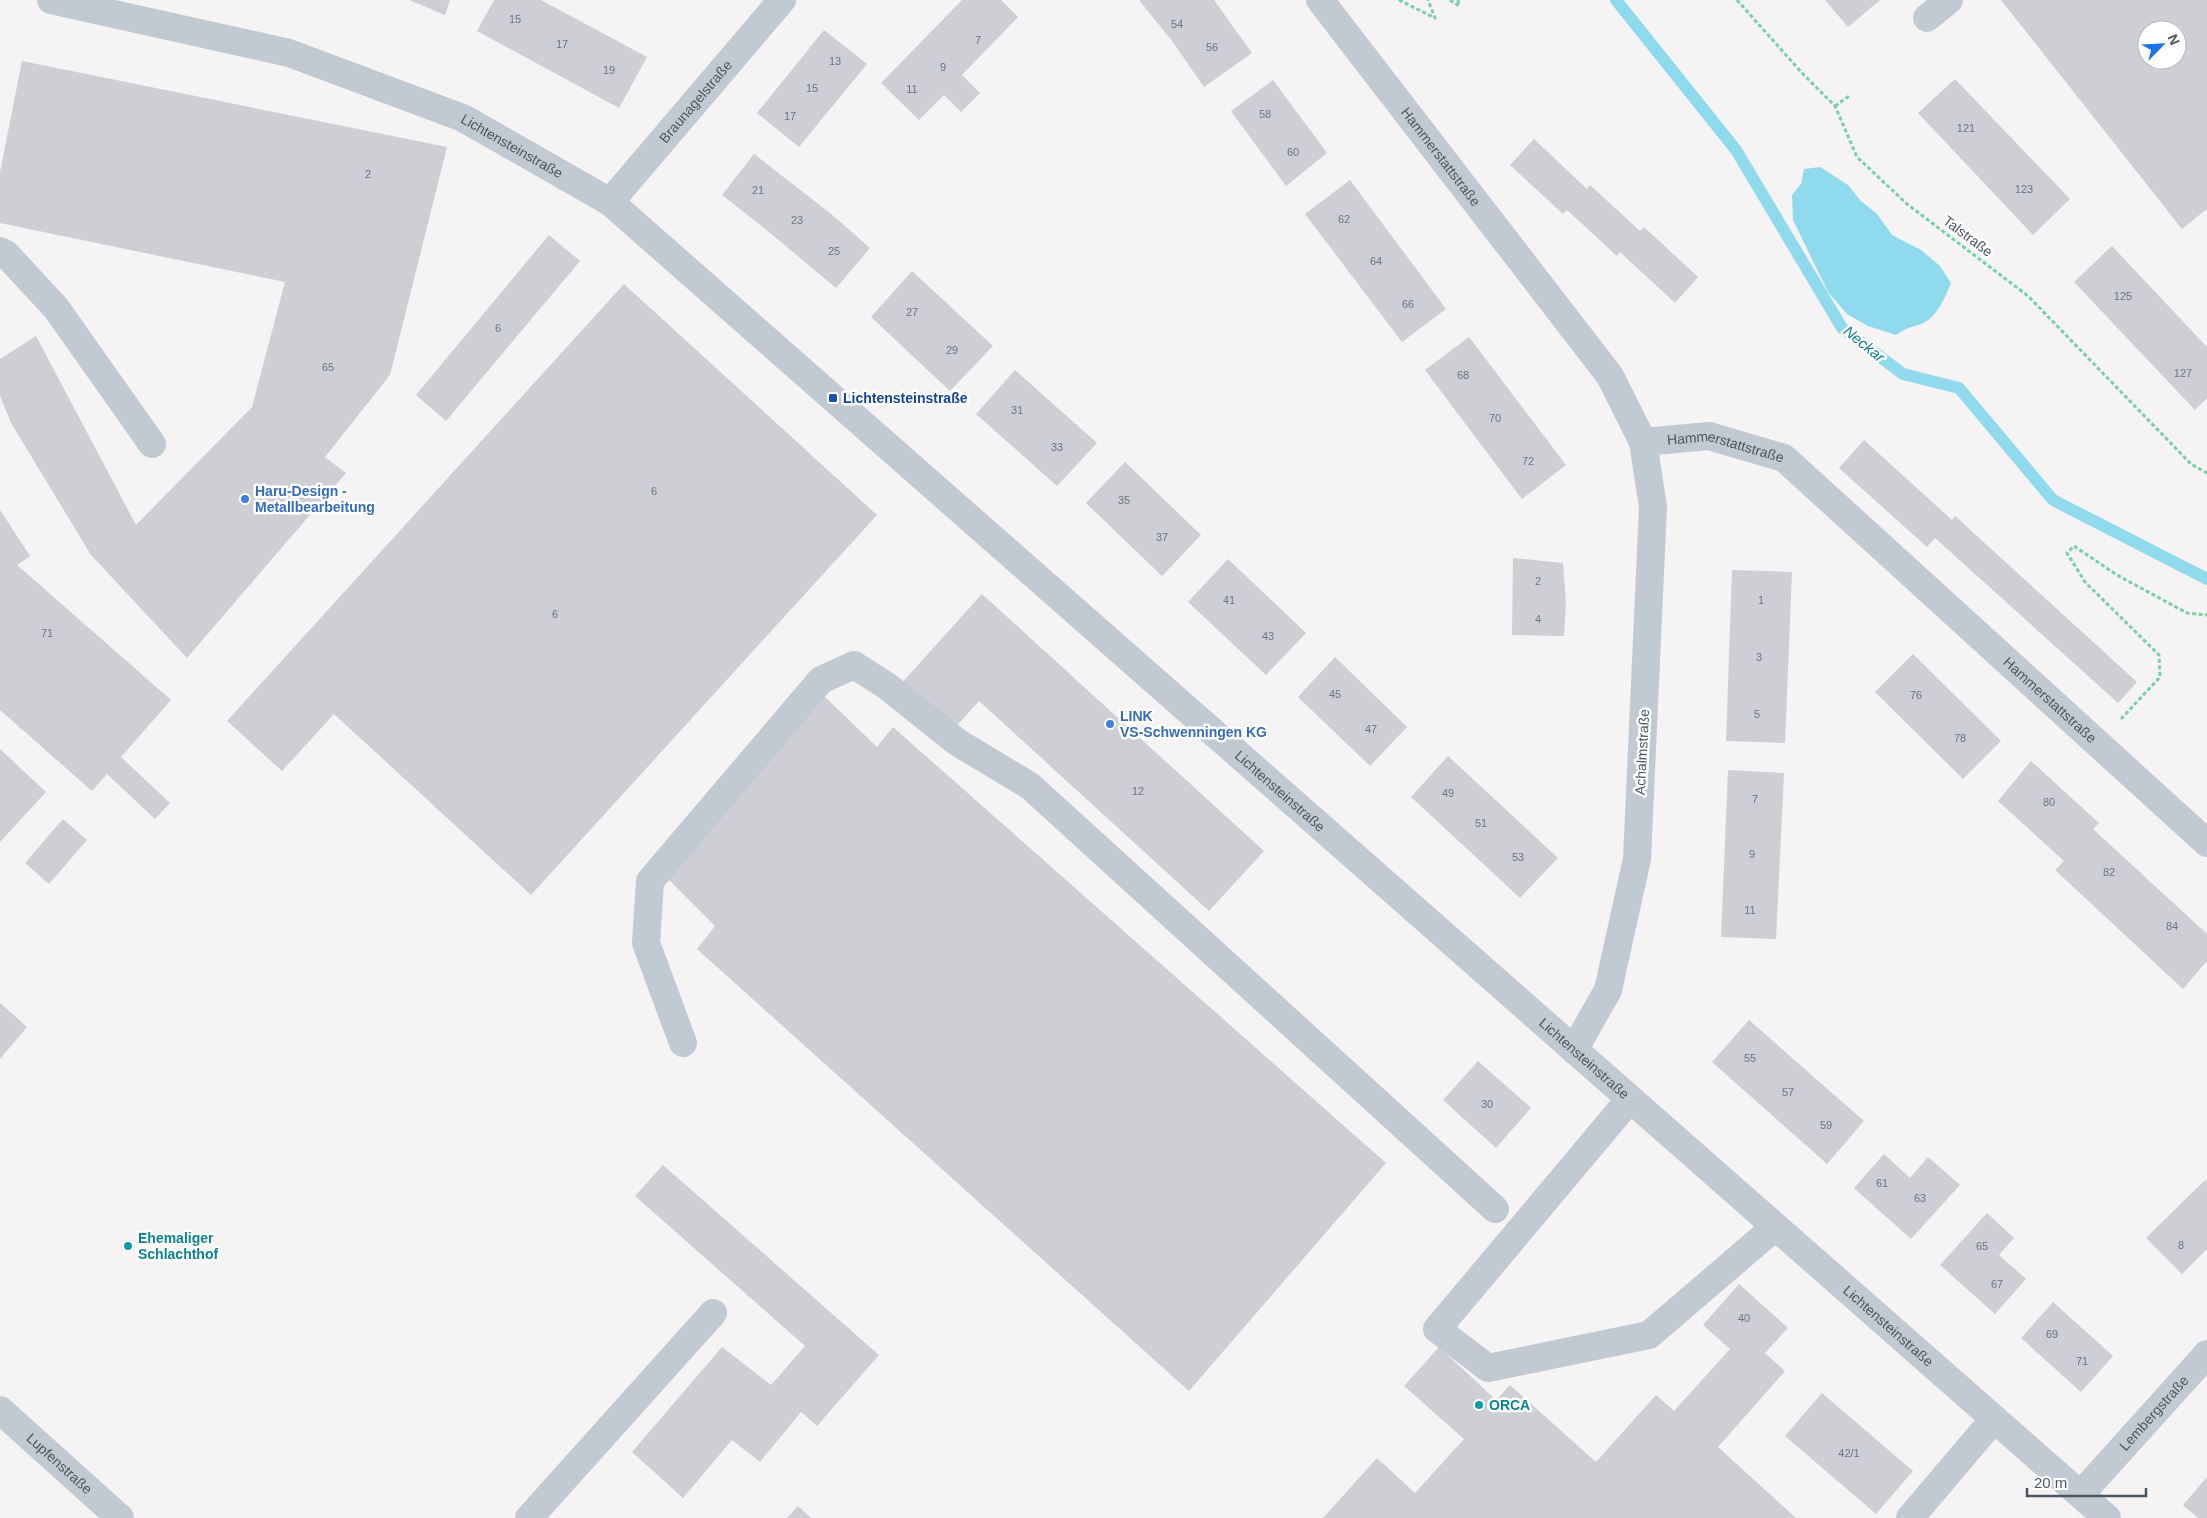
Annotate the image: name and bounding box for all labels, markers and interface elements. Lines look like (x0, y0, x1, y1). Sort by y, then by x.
house number: 15 (509, 13, 521, 25)
house number: 54 (1171, 18, 1183, 30)
north arrow (2137, 20, 2187, 70)
text: N (2165, 32, 2183, 48)
house number: 7 (975, 34, 981, 46)
house number: 17 (556, 38, 568, 50)
house number: 56 (1206, 41, 1218, 53)
house number: 13 (829, 55, 841, 67)
street label: Braunagelstraße (656, 57, 735, 146)
house number: 9 (940, 61, 946, 73)
house number: 19 (603, 64, 615, 76)
house number: 15 (806, 82, 818, 94)
house number: 11 (906, 83, 918, 95)
street label: Hammerstattstraße (1398, 104, 1484, 209)
house number: 58 (1259, 108, 1271, 120)
house number: 17 (784, 110, 796, 122)
street label: Lichtensteinstraße (458, 111, 566, 181)
house number: 121 (1957, 122, 1975, 134)
house number: 60 (1287, 146, 1299, 158)
house number: 2 (365, 168, 371, 180)
house number: 123 (2015, 183, 2033, 195)
house number: 21 (752, 184, 764, 196)
street label: Talstraße (1940, 212, 1996, 260)
house number: 62 (1338, 213, 1350, 225)
house number: 23 (791, 214, 803, 226)
house number: 25 (828, 245, 840, 257)
house number: 64 (1370, 255, 1382, 267)
house number: 125 (2114, 290, 2132, 302)
house number: 66 (1402, 298, 1414, 310)
house number: 27 (906, 306, 918, 318)
house number: 6 (495, 322, 501, 334)
water label: Neckar (1841, 322, 1889, 366)
house number: 29 (946, 344, 958, 356)
house number: 65 (322, 361, 334, 373)
house number: 127 (2174, 367, 2192, 379)
house number: 68 (1457, 369, 1469, 381)
place label: Lichtensteinstraße (843, 390, 968, 406)
marker: Lichtensteinstraße (827, 392, 839, 404)
house number: 31 (1011, 404, 1023, 416)
house number: 70 (1489, 412, 1501, 424)
street label: Hammerstattstraße (1666, 428, 1786, 466)
house number: 33 (1051, 441, 1063, 453)
house number: 72 (1522, 455, 1534, 467)
place label: Haru-Design - Metallbearbeitung (255, 483, 375, 515)
house number: 6 (651, 485, 657, 497)
marker: Haru-Design - Metallbearbeitung (239, 493, 251, 505)
house number: 35 (1118, 494, 1130, 506)
house number: 37 (1156, 531, 1168, 543)
house number: 2 (1535, 575, 1541, 587)
house number: 41 (1223, 594, 1235, 606)
house number: 1 (1758, 594, 1764, 606)
house number: 6 (552, 608, 558, 620)
house number: 4 (1535, 613, 1541, 625)
house number: 71 (41, 627, 53, 639)
house number: 43 (1262, 630, 1274, 642)
house number: 3 (1756, 651, 1762, 663)
street label: Hammerstattstraße (2000, 654, 2100, 746)
house number: 45 (1329, 688, 1341, 700)
house number: 76 (1910, 689, 1922, 701)
place label: LINK VS-Schwenningen KG (1120, 708, 1267, 740)
street label: Achalmstraße (1632, 708, 1652, 796)
house number: 5 (1754, 708, 1760, 720)
marker: LINK VS-Schwenningen KG (1104, 718, 1116, 730)
house number: 47 (1365, 723, 1377, 735)
house number: 78 (1954, 732, 1966, 744)
street label: Lichtensteinstraße (1232, 747, 1328, 835)
house number: 12 (1132, 785, 1144, 797)
house number: 49 (1442, 787, 1454, 799)
house number: 7 (1752, 793, 1758, 805)
house number: 80 (2043, 796, 2055, 808)
house number: 51 (1475, 817, 1487, 829)
house number: 9 (1749, 848, 1755, 860)
house number: 53 (1512, 851, 1524, 863)
house number: 82 (2103, 866, 2115, 878)
house number: 11 (1744, 904, 1756, 916)
house number: 84 (2166, 920, 2178, 932)
street label: Lichtensteinstraße (1536, 1015, 1633, 1102)
house number: 55 (1744, 1052, 1756, 1064)
house number: 57 (1782, 1086, 1794, 1098)
house number: 30 (1481, 1098, 1493, 1110)
house number: 59 (1820, 1119, 1832, 1131)
house number: 61 (1876, 1177, 1888, 1189)
house number: 63 (1914, 1192, 1926, 1204)
place label: Ehemaliger Schlachthof (138, 1230, 218, 1262)
house number: 8 (2178, 1239, 2184, 1251)
marker: Ehemaliger Schlachthof (122, 1240, 134, 1252)
house number: 65 (1976, 1240, 1988, 1252)
house number: 67 (1991, 1278, 2003, 1290)
street label: Lichtensteinstraße (1840, 1282, 1937, 1370)
house number: 40 (1738, 1312, 1750, 1324)
house number: 69 (2046, 1328, 2058, 1340)
house number: 71 (2076, 1355, 2088, 1367)
street label: Lembergstraße (2116, 1372, 2192, 1454)
place label: ORCA (1489, 1397, 1530, 1413)
marker: ORCA (1473, 1399, 1485, 1411)
street label: Lupfenstraße (23, 1430, 96, 1497)
house number: 42/1 (1838, 1447, 1860, 1459)
scale bar (2027, 1466, 2146, 1498)
text: 20 m (2034, 1474, 2067, 1491)

